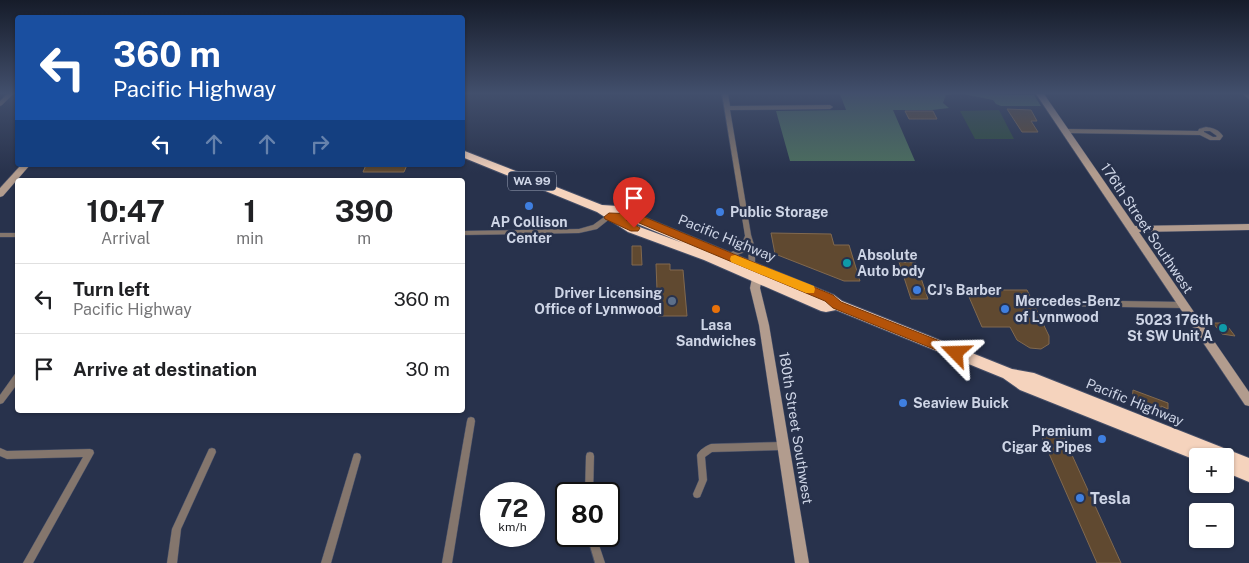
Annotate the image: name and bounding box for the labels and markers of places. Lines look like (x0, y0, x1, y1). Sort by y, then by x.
pin (613, 177, 655, 228)
marker: AP Collison Center (523, 200, 535, 212)
place label: Public Storage (730, 204, 828, 220)
marker: Public Storage (714, 206, 726, 218)
place label: AP Collison Center (490, 214, 568, 246)
place label: Absolute Auto body (857, 247, 925, 279)
marker: Absolute Auto body (841, 257, 853, 269)
place label: CJ's Barber (927, 282, 1002, 298)
marker: CJ's Barber (911, 284, 923, 296)
place label: Driver Licensing Office of Lynnwood (534, 285, 662, 317)
place label: Mercedes-Benz of Lynnwood (1015, 293, 1120, 325)
marker: Driver Licensing Office of Lynnwood (666, 295, 678, 307)
marker: Lasa Sandwiches (710, 303, 722, 315)
marker: Mercedes-Benz of Lynnwood (999, 303, 1011, 315)
place label: 5023 176th St SW Unit A (1127, 312, 1213, 344)
place label: Lasa Sandwiches (676, 317, 756, 349)
marker: 5023 176th St SW Unit A (1217, 322, 1229, 334)
place label: Seaview Buick (913, 395, 1009, 411)
marker: Seaview Buick (897, 397, 909, 409)
place label: Premium Cigar & Pipes (1002, 423, 1092, 455)
marker: Premium Cigar & Pipes (1096, 433, 1108, 445)
place label: Tesla (1090, 489, 1131, 508)
marker: Tesla (1074, 492, 1086, 504)

